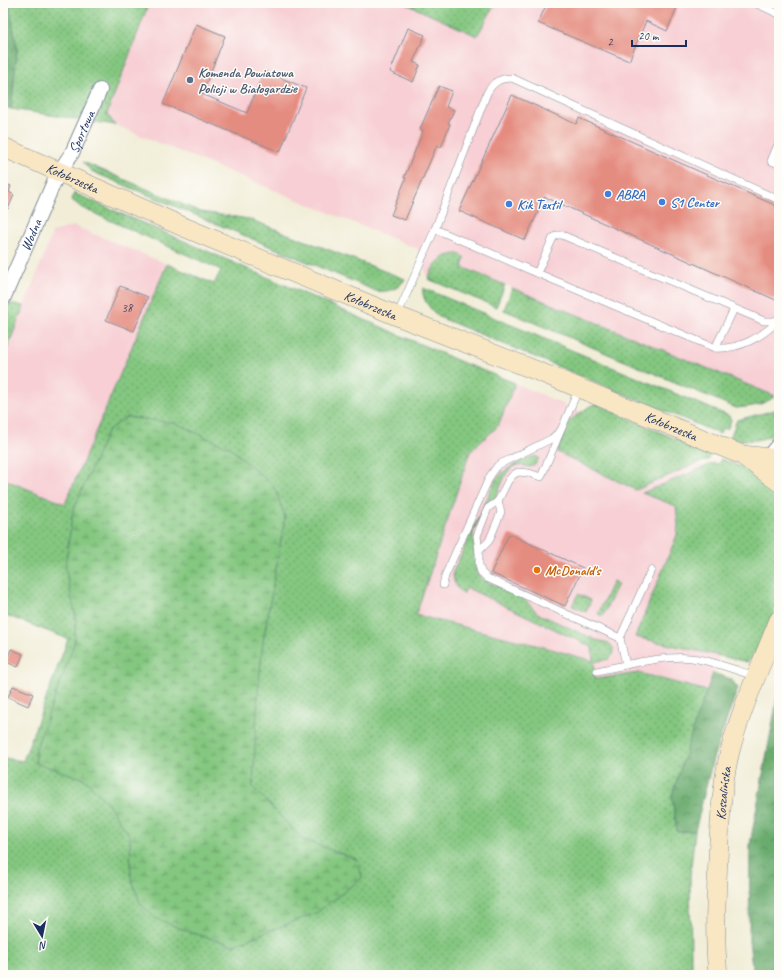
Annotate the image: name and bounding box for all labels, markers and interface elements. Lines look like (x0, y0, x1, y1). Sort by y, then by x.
scale bar (632, 22, 686, 48)
text: 20 m (638, 28, 660, 44)
house number: 2 (607, 34, 614, 50)
place label: Komenda Powiatowa Policji w Białogardzie (198, 64, 298, 97)
marker: Komenda Powiatowa Policji w Białogardzie (185, 75, 195, 85)
street label: Sportowa (65, 107, 99, 156)
street label: Kołobrzeska (44, 159, 102, 197)
place label: ABRA (616, 186, 645, 203)
marker: ABRA (603, 189, 613, 199)
place label: S1 Center (670, 194, 721, 211)
place label: Kik Textil (517, 196, 564, 213)
marker: S1 Center (657, 197, 667, 207)
marker: Kik Textil (504, 199, 514, 209)
street label: Wodna (17, 215, 46, 253)
street label: Kołobrzeska (342, 286, 400, 324)
house number: 38 (122, 300, 134, 316)
street label: Kołobrzeska (642, 408, 701, 445)
place label: McDonald's (545, 562, 603, 579)
marker: McDonald's (532, 565, 542, 575)
street label: Koszalińska (712, 765, 735, 820)
north arrow (22, 916, 62, 956)
text: N (37, 938, 48, 954)

